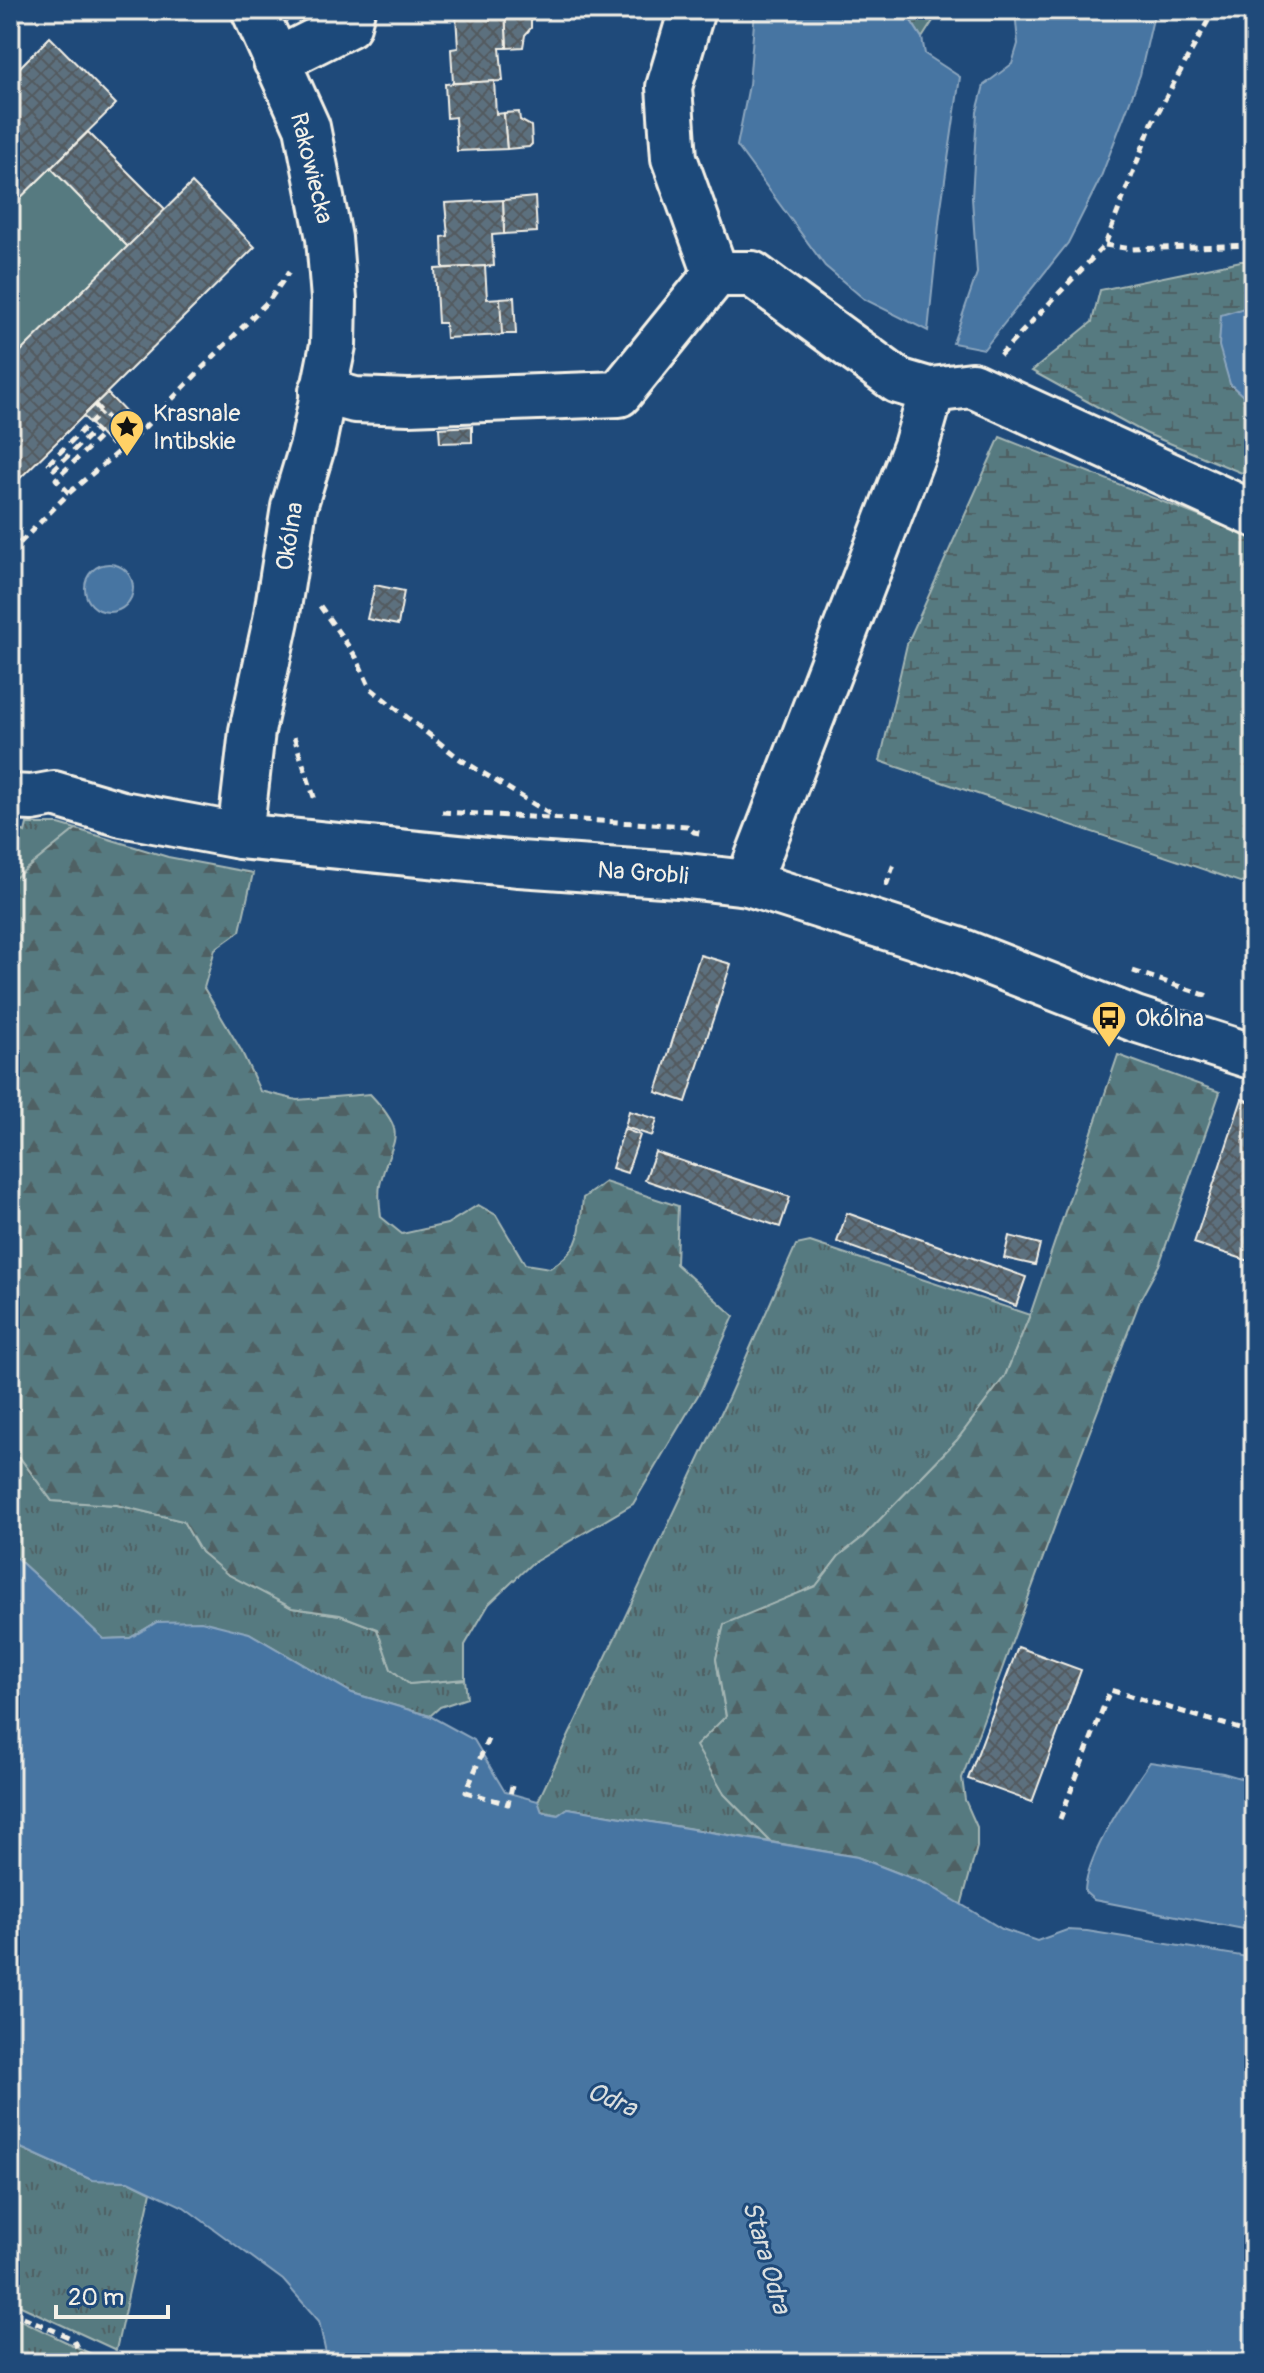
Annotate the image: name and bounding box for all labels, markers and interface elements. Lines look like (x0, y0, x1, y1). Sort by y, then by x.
street label: Rakowiecka (284, 110, 339, 227)
place label: Krasnale Intibskie (153, 399, 240, 456)
place icon: Krasnale Intibskie (108, 408, 146, 458)
street label: Okólna (270, 500, 310, 573)
street label: Na Grobli (596, 855, 690, 891)
bus stop icon: Okólna (1090, 999, 1128, 1049)
place label: Okólna (1135, 1004, 1204, 1033)
water label: Odra (582, 2075, 643, 2125)
water label: Stara Odra (735, 2197, 798, 2319)
scale bar (56, 2269, 168, 2319)
text: 20 m (68, 2283, 124, 2312)

